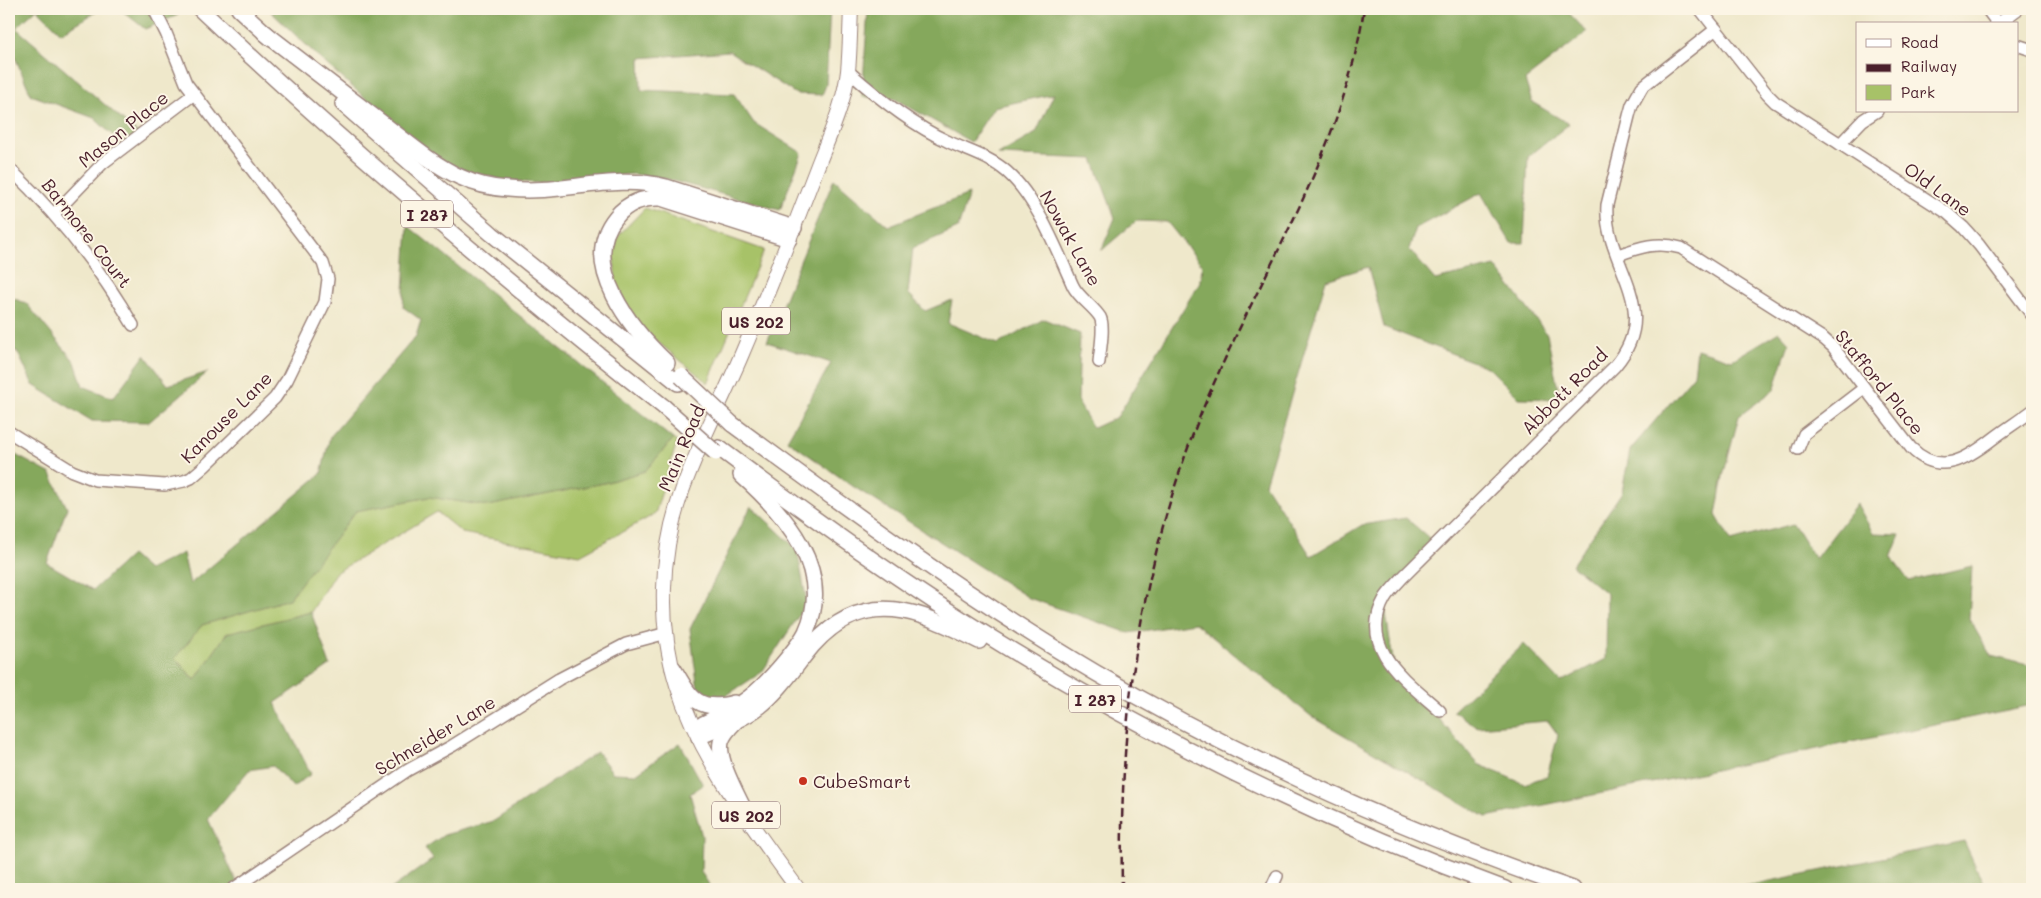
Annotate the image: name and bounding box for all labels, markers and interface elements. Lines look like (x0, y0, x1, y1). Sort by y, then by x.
legend (1856, 22, 2018, 112)
text: Road (1901, 32, 1938, 52)
text: Railway (1901, 56, 1957, 76)
text: Park (1901, 82, 1935, 102)
street label: Mason Place (73, 85, 173, 173)
street label: Old Lane (1899, 156, 1977, 222)
street label: Barmore Court (37, 173, 137, 293)
street label: Nowak Lane (1035, 186, 1107, 290)
road number: I 287 (401, 200, 453, 228)
road number: US 202 (722, 308, 790, 334)
street label: Stafford Place (1830, 324, 1930, 440)
street label: Abbott Road (1516, 343, 1612, 439)
street label: Kanouse Lane (175, 366, 277, 468)
street label: Main Road (652, 401, 710, 495)
road number: I 287 (1069, 686, 1121, 712)
street label: Schneider Lane (370, 690, 500, 780)
place label: CubeSmart (813, 769, 911, 793)
marker: CubeSmart (797, 775, 809, 787)
road number: US 202 (712, 802, 780, 828)

